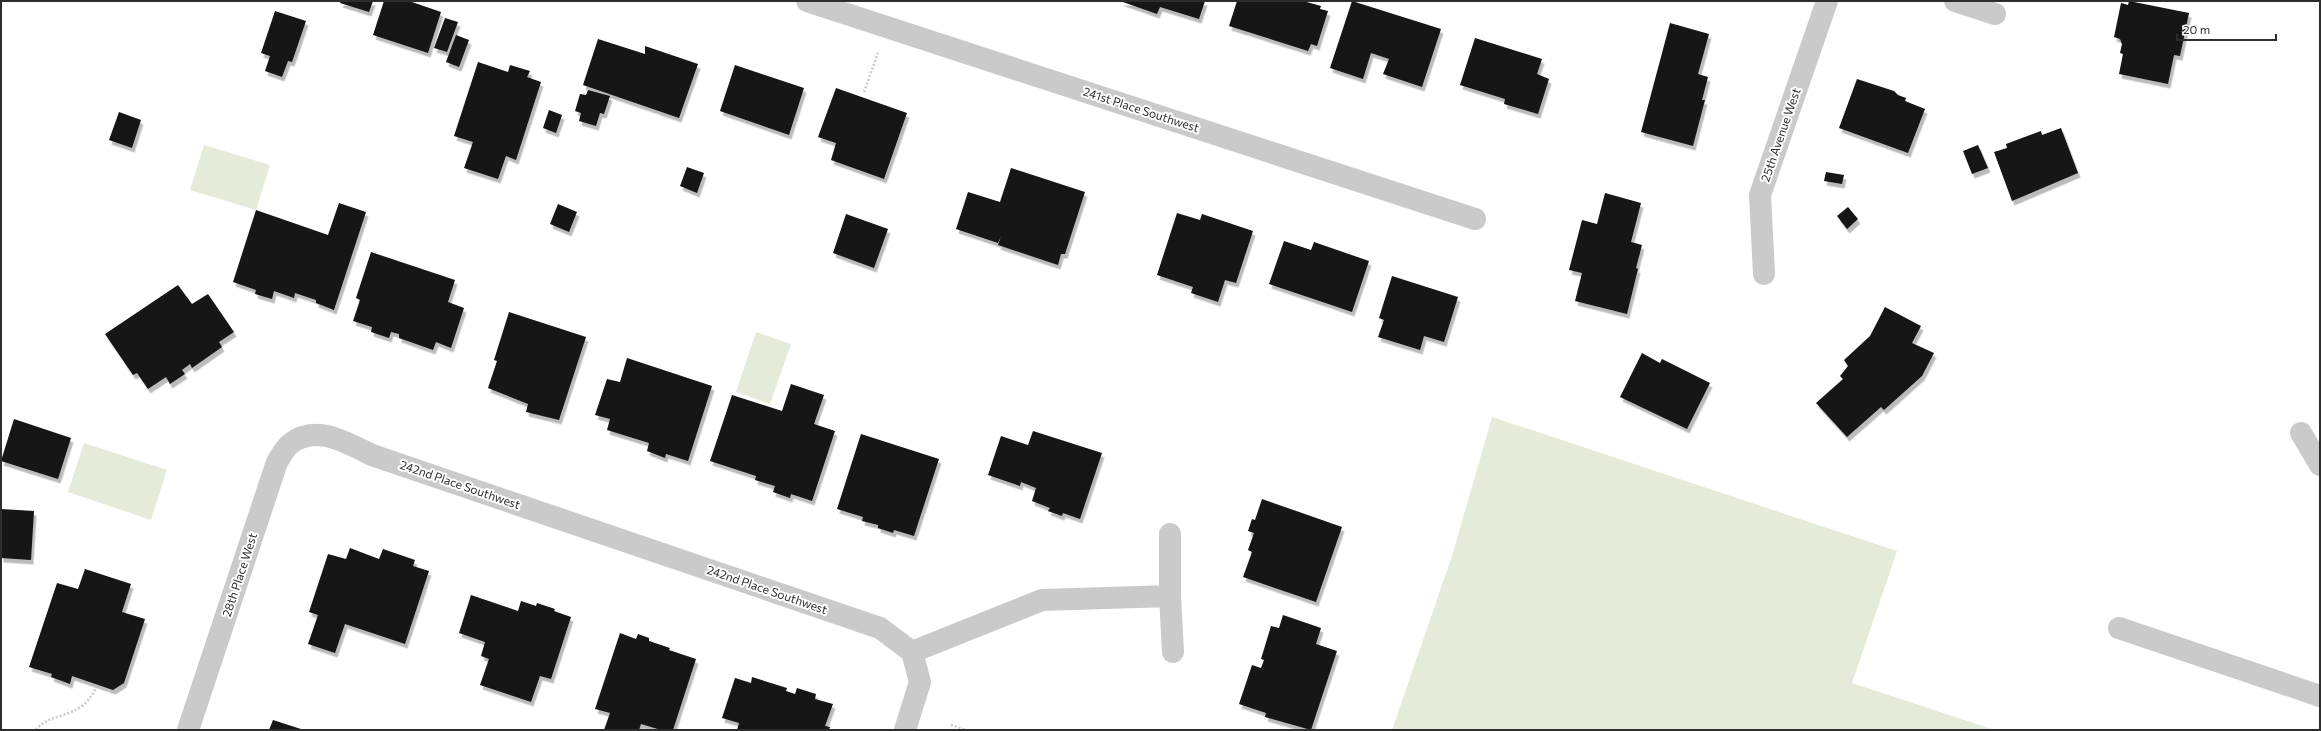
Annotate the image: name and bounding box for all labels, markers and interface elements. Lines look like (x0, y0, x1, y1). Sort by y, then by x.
scale bar (2177, 16, 2276, 42)
text: 20 m (2183, 22, 2210, 36)
street label: 241st Place Southwest (1082, 84, 1201, 134)
street label: 25th Avenue West (1757, 86, 1803, 183)
street label: 242nd Place Southwest (398, 457, 522, 511)
street label: 28th Place West (219, 531, 259, 618)
street label: 242nd Place Southwest (705, 562, 829, 616)

